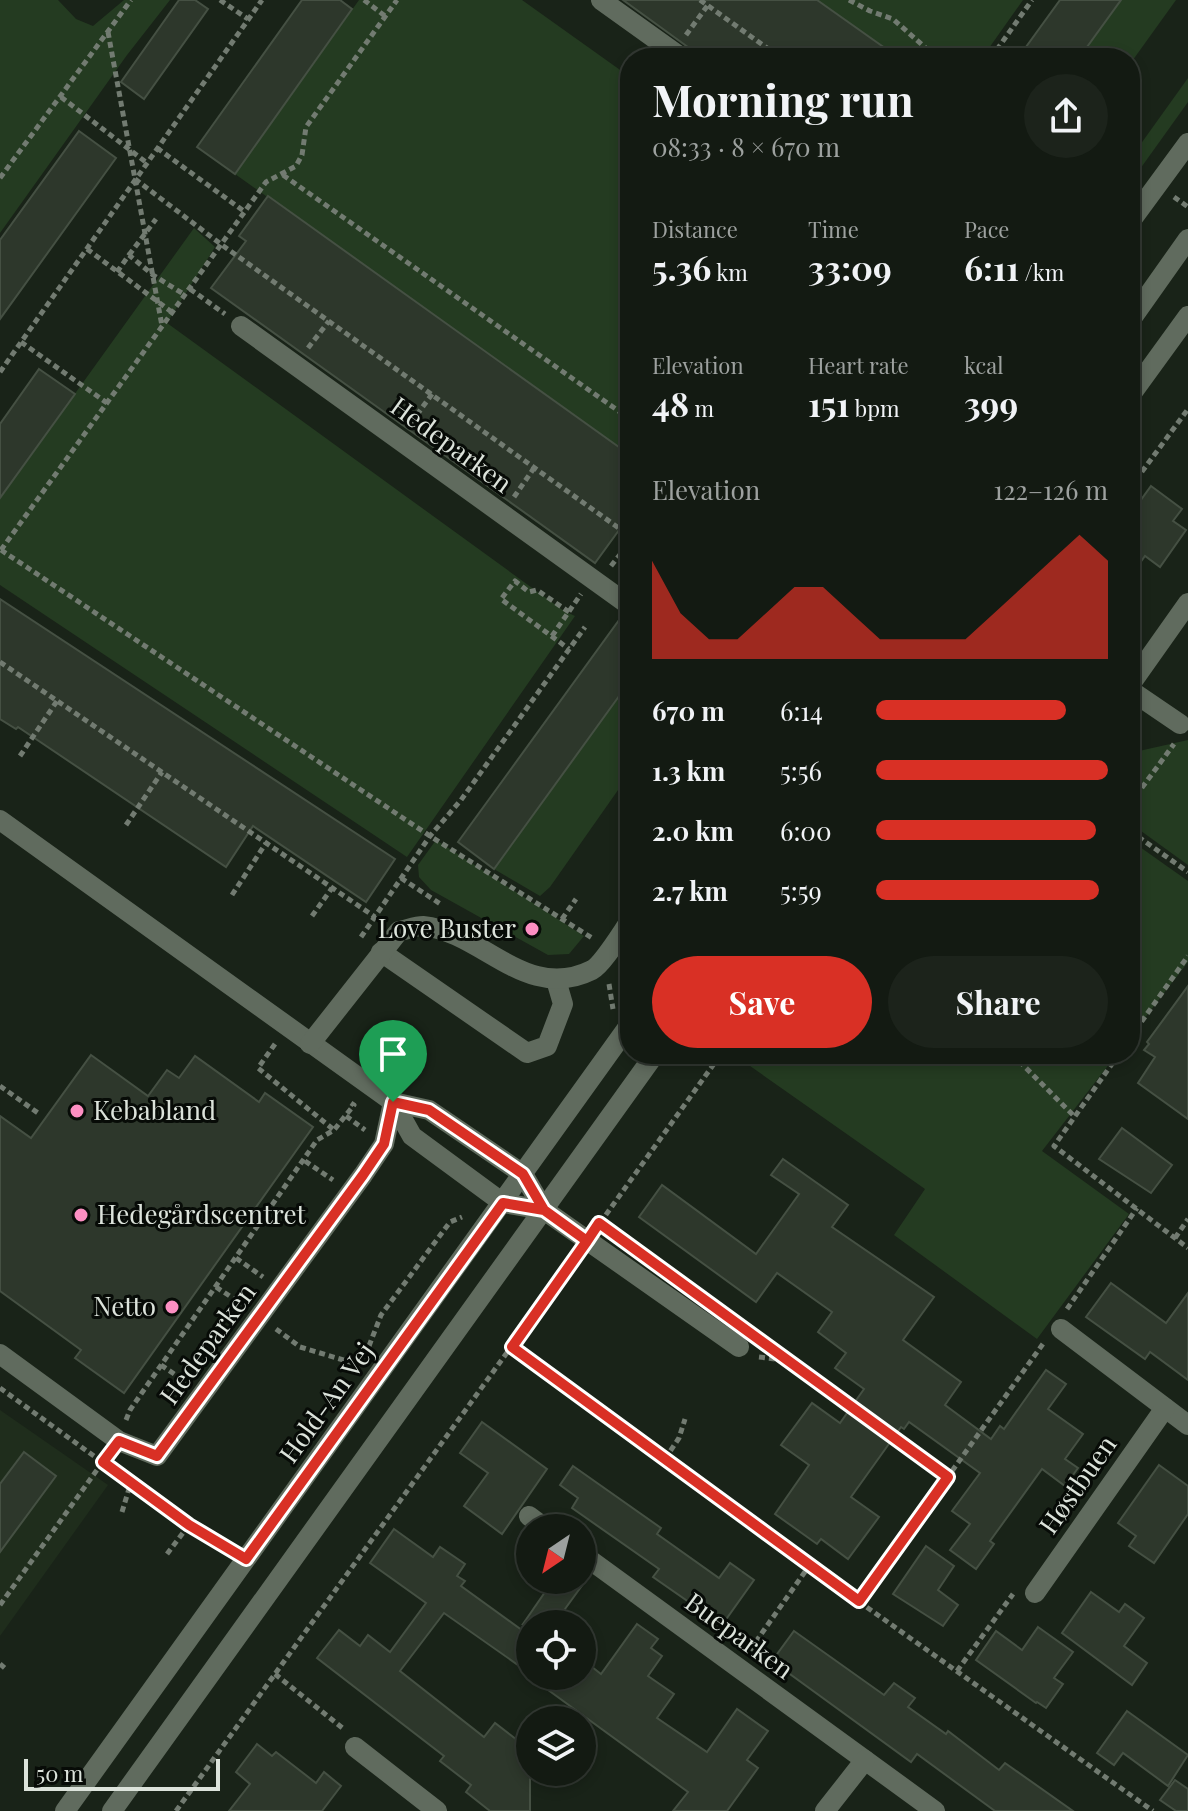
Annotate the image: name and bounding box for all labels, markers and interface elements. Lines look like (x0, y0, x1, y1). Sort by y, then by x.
text: Morning run (652, 69, 914, 128)
button: share (1024, 74, 1108, 158)
text: 08:33 · 8 × 670 m (652, 129, 840, 164)
text: Distance (652, 214, 738, 244)
text: Time (808, 214, 859, 244)
text: Pace (964, 214, 1010, 244)
text: 5.36 (652, 244, 711, 290)
text: 33:09 (808, 244, 892, 290)
text: 6:11 (964, 244, 1019, 290)
text: km (711, 257, 748, 287)
text: /km (1019, 257, 1064, 287)
text: Elevation (652, 350, 744, 380)
text: Heart rate (808, 350, 909, 380)
text: kcal (964, 350, 1003, 380)
text: 48 (652, 380, 689, 426)
text: 151 (808, 380, 849, 426)
text: 399 (964, 380, 1018, 426)
street label: Hedeparken (384, 388, 520, 500)
text: m (689, 393, 714, 423)
text: bpm (849, 393, 899, 423)
text: Elevation (652, 472, 760, 507)
text: 122–126 m (994, 472, 1108, 507)
text: 670 m (652, 693, 725, 728)
text: 6:14 (780, 693, 823, 728)
text: 1.3 km (652, 753, 725, 788)
text: 5:56 (780, 753, 822, 788)
text: 2.0 km (652, 813, 734, 848)
text: 6:00 (780, 813, 832, 848)
text: 2.7 km (652, 873, 728, 908)
text: 5:59 (780, 873, 822, 908)
place label: Love Buster (378, 910, 516, 945)
marker: Love Buster (523, 920, 541, 938)
button: Save (652, 956, 872, 1048)
button: Share (888, 956, 1108, 1048)
pin (359, 1020, 427, 1102)
icon: arrive (371, 1032, 415, 1076)
place label: Kebabland (93, 1092, 216, 1127)
marker: Kebabland (68, 1102, 86, 1120)
place label: Hedegårdscentret (97, 1196, 307, 1231)
marker: Hedegårdscentret (72, 1206, 90, 1224)
street label: Hedeparken (151, 1275, 263, 1411)
place label: Netto (93, 1288, 156, 1323)
marker: Netto (163, 1298, 181, 1316)
street label: Hold-An Vej (270, 1335, 381, 1469)
street label: Høstbuen (1030, 1428, 1124, 1540)
north arrow (516, 1514, 596, 1594)
map controls (516, 1514, 596, 1786)
street label: Bueparken (679, 1584, 801, 1686)
button: locate (516, 1610, 596, 1690)
button: layers (516, 1706, 596, 1786)
scale bar (24, 1755, 220, 1791)
text: 50 m (36, 1758, 83, 1788)

